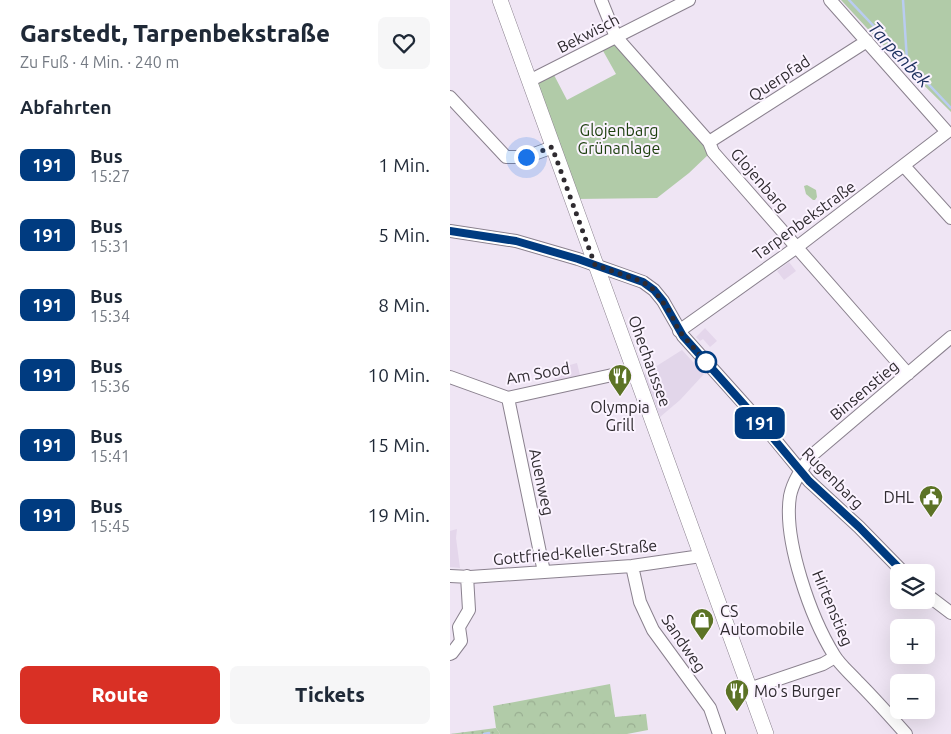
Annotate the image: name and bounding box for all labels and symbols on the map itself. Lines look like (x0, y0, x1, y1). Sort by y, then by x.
street label: Bekwisch (554, 10, 622, 56)
water label: Tarpenbek (865, 17, 936, 91)
street label: Querpfad (745, 52, 813, 104)
park label: Glojenbarg Grünanlage (578, 121, 660, 157)
street label: Glojenbarg (727, 144, 793, 216)
your location (514, 145, 539, 170)
street label: Tarpenbekstraße (749, 177, 859, 263)
street label: Ohechaussee (625, 313, 675, 409)
unlabelled marker (695, 351, 717, 373)
street label: Binsenstieg (826, 356, 902, 424)
street label: Am Sood (505, 359, 571, 387)
restaurant icon: Olympia Grill (607, 363, 633, 397)
place label: Olympia Grill (590, 398, 650, 434)
line badge: 191 (731, 407, 789, 439)
street label: Rugenbarg (799, 444, 867, 512)
street label: Auenweg (526, 447, 558, 517)
public building icon: DHL (918, 484, 944, 518)
place label: DHL (883, 488, 914, 506)
street label: Gottfried-Keller-Straße (492, 536, 658, 568)
street label: Hirtenstieg (809, 567, 857, 649)
place label: CS Automobile (720, 602, 805, 638)
shop icon: CS Automobile (689, 607, 715, 641)
street label: Sandweg (658, 611, 710, 675)
restaurant icon: Mo's Burger (724, 678, 750, 712)
place label: Mo's Burger (754, 682, 841, 700)

